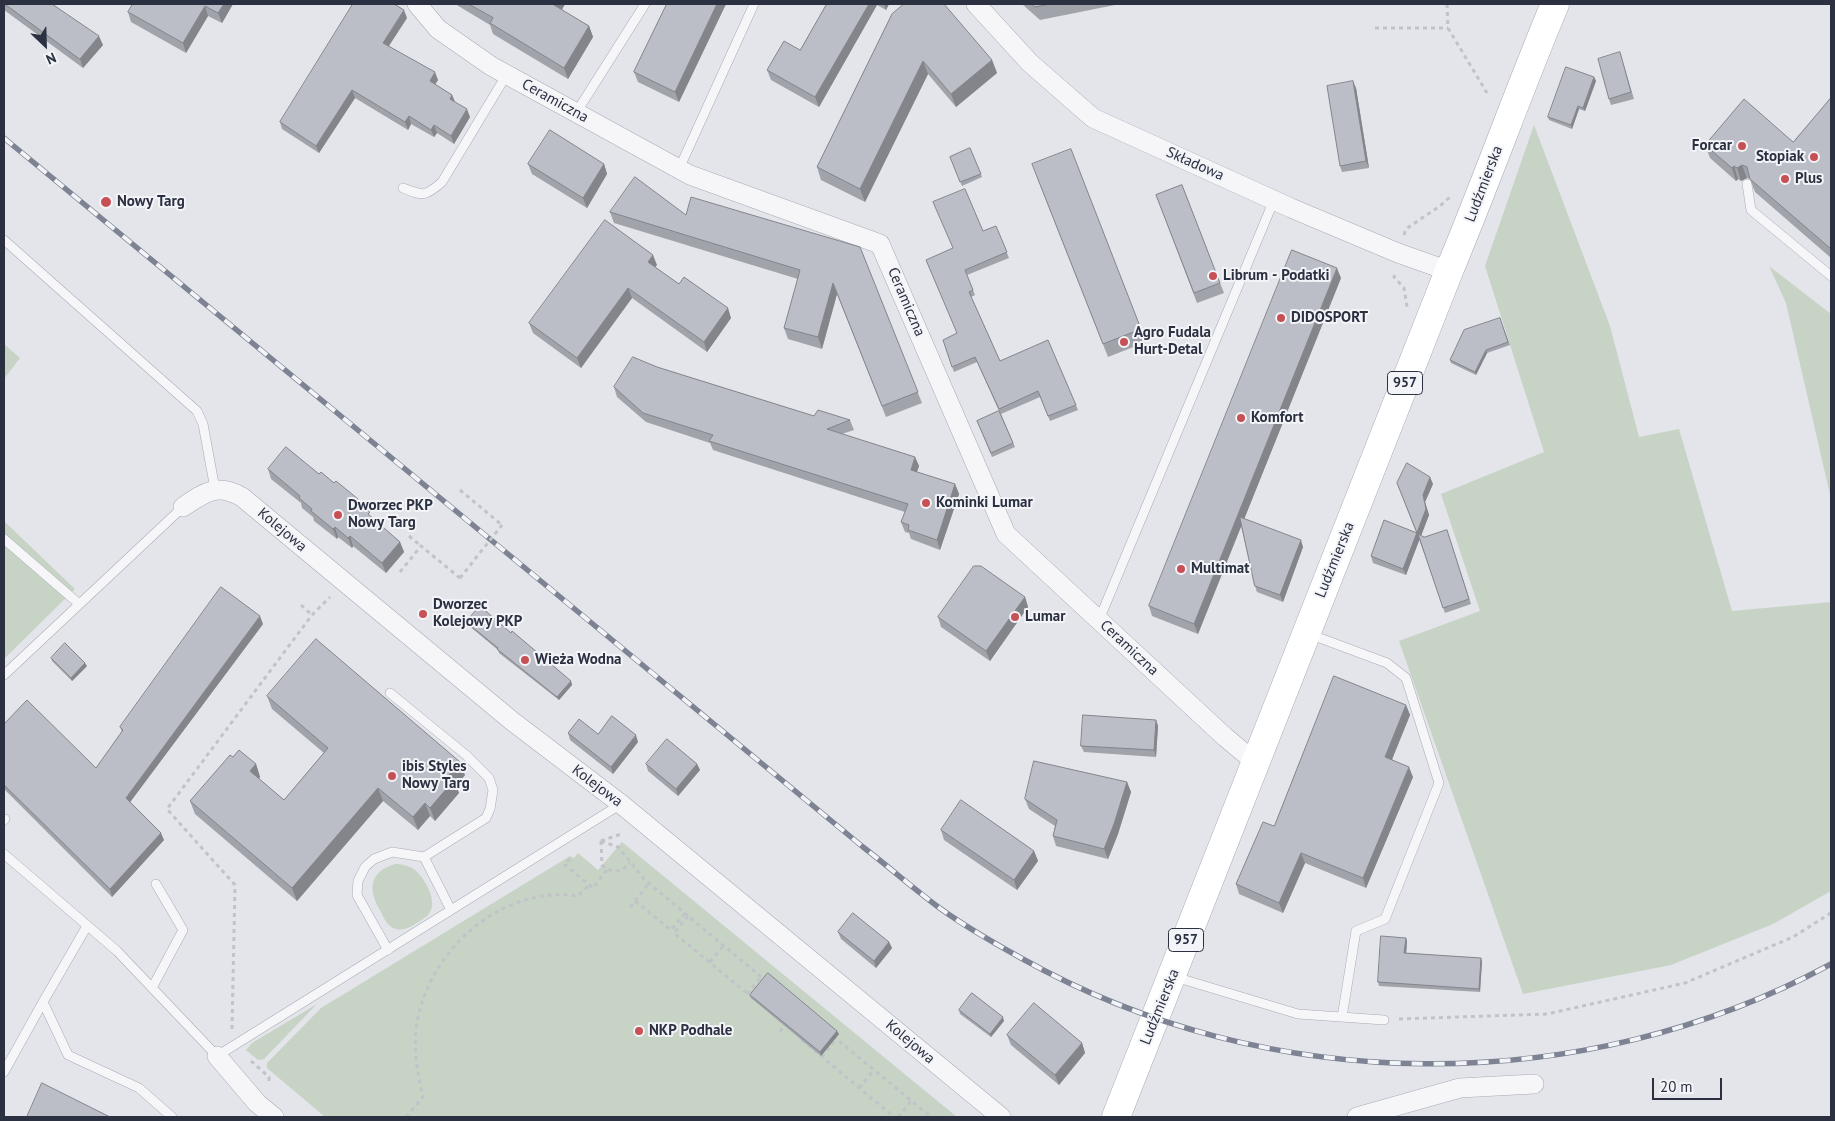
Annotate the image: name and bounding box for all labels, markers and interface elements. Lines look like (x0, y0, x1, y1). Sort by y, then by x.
north arrow (20, 20, 70, 70)
text: N (43, 49, 59, 69)
street label: Ceramiczna (519, 75, 591, 127)
place label: Forcar (1692, 137, 1732, 155)
marker: Forcar (1736, 140, 1748, 152)
street label: Składowa (1163, 143, 1227, 185)
street label: Ludźmierska (1461, 143, 1507, 225)
place label: Stopiak (1756, 148, 1804, 166)
marker: Stopiak (1808, 151, 1820, 163)
place label: Plus (1795, 170, 1822, 188)
marker: Plus (1779, 173, 1791, 185)
place label: Nowy Targ (117, 193, 185, 211)
marker: Nowy Targ (99, 195, 113, 209)
street label: Ceramiczna (883, 265, 929, 339)
place label: Librum - Podatki (1223, 267, 1329, 285)
marker: Librum - Podatki (1207, 270, 1219, 282)
place label: DIDOSPORT (1291, 309, 1368, 327)
marker: DIDOSPORT (1275, 312, 1287, 324)
place label: Agro Fudala Hurt-Detal (1134, 324, 1211, 359)
marker: Agro Fudala Hurt-Detal (1118, 336, 1130, 348)
road number: 957 (1388, 372, 1422, 394)
place label: Komfort (1251, 409, 1303, 427)
marker: Komfort (1235, 412, 1247, 424)
place label: Kominki Lumar (936, 494, 1033, 512)
place label: Dworzec PKP Nowy Targ (348, 497, 433, 532)
marker: Kominki Lumar (920, 497, 932, 509)
street label: Kolejowa (254, 504, 310, 556)
marker: Dworzec PKP Nowy Targ (332, 509, 344, 521)
street label: Ludźmierska (1312, 519, 1358, 601)
place label: Multimat (1191, 560, 1249, 578)
marker: Multimat (1175, 563, 1187, 575)
place label: Dworzec Kolejowy PKP (433, 596, 522, 631)
marker: Dworzec Kolejowy PKP (417, 608, 429, 620)
place label: Lumar (1025, 608, 1066, 626)
marker: Lumar (1009, 611, 1021, 623)
street label: Ceramiczna (1096, 616, 1162, 680)
place label: Wieża Wodna (535, 651, 622, 669)
marker: Wieża Wodna (519, 654, 531, 666)
place label: ibis Styles Nowy Targ (402, 758, 470, 793)
street label: Kolejowa (568, 761, 626, 811)
marker: ibis Styles Nowy Targ (386, 770, 398, 782)
road number: 957 (1168, 928, 1204, 952)
street label: Ludźmierska (1137, 966, 1183, 1048)
street label: Kolejowa (882, 1016, 938, 1068)
place label: NKP Podhale (649, 1022, 732, 1040)
marker: NKP Podhale (633, 1025, 645, 1037)
scale bar (1655, 1068, 1725, 1100)
text: 20 m (1660, 1077, 1693, 1096)

